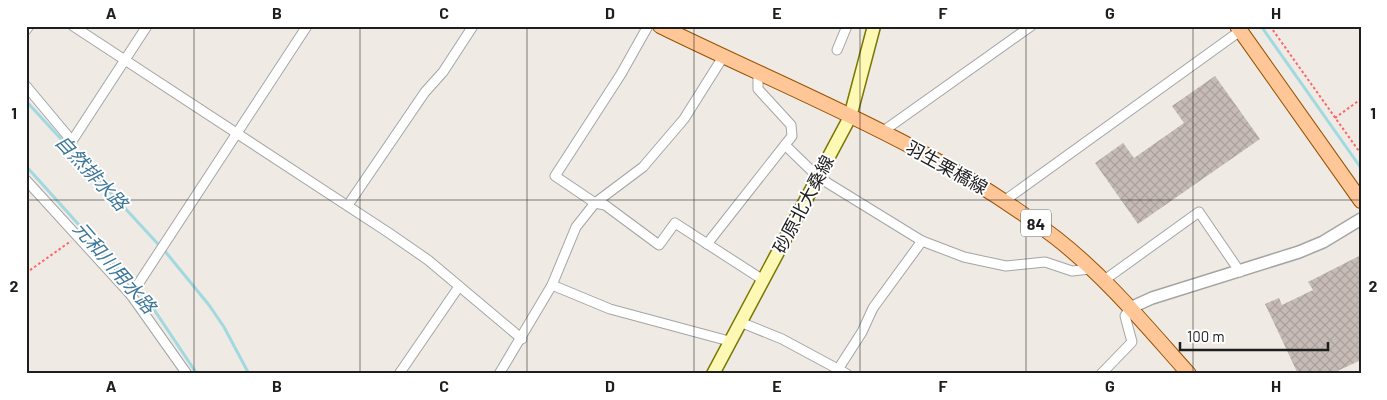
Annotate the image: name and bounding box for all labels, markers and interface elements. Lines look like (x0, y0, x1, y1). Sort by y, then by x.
text: A (106, 3, 117, 22)
text: B (272, 3, 282, 22)
text: C (439, 3, 449, 22)
text: D (605, 3, 615, 22)
text: E (772, 3, 782, 22)
text: F (939, 3, 948, 22)
text: G (1105, 3, 1115, 22)
text: H (1271, 3, 1281, 22)
text: 1 (11, 103, 17, 122)
text: 1 (1370, 103, 1376, 122)
water label: 自然排水路 (51, 129, 134, 216)
street label: 羽生栗橋線 (902, 136, 992, 198)
street label: 砂原北大桑線 (768, 151, 838, 257)
road number: 84 (1021, 210, 1051, 237)
water label: 元和川用水路 (69, 216, 162, 319)
text: 2 (10, 276, 19, 295)
text: 2 (1369, 276, 1378, 295)
scale bar (1180, 320, 1327, 352)
text: 100 m (1187, 327, 1225, 345)
text: A (106, 376, 117, 395)
text: B (272, 376, 282, 395)
text: C (439, 376, 449, 395)
text: D (605, 376, 615, 395)
text: E (772, 376, 782, 395)
text: F (939, 376, 948, 395)
text: G (1105, 376, 1115, 395)
text: H (1271, 376, 1281, 395)

